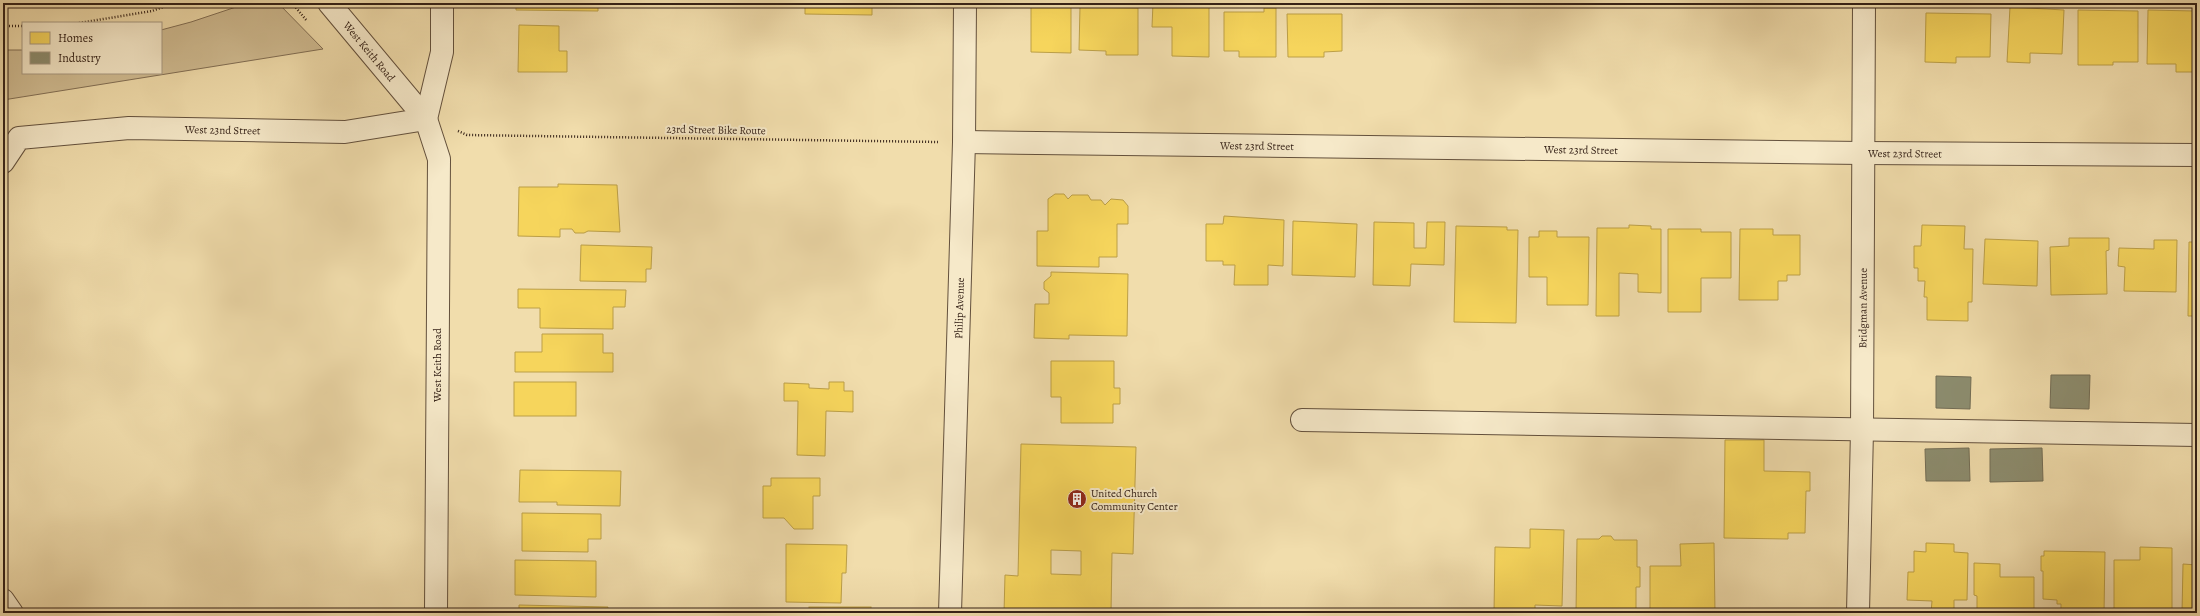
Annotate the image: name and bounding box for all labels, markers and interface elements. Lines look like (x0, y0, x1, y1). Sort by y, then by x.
street label: West Keith Road (339, 17, 399, 85)
legend (22, 22, 162, 74)
text: Homes (58, 30, 93, 46)
text: Industry (58, 50, 101, 66)
street label: West 23nd Street (184, 122, 261, 138)
street label: 23rd Street Bike Route (666, 122, 766, 138)
street label: West 23rd Street (1219, 138, 1294, 154)
street label: West 23rd Street (1543, 142, 1618, 158)
street label: West 23rd Street (1867, 146, 1942, 161)
street label: Bridgman Avenue (1855, 268, 1870, 348)
street label: Philip Avenue (951, 277, 967, 339)
street label: West Keith Road (430, 328, 445, 403)
place label: United Church Community Center (1091, 486, 1178, 514)
building icon: United Church Community Center (1066, 488, 1088, 510)

